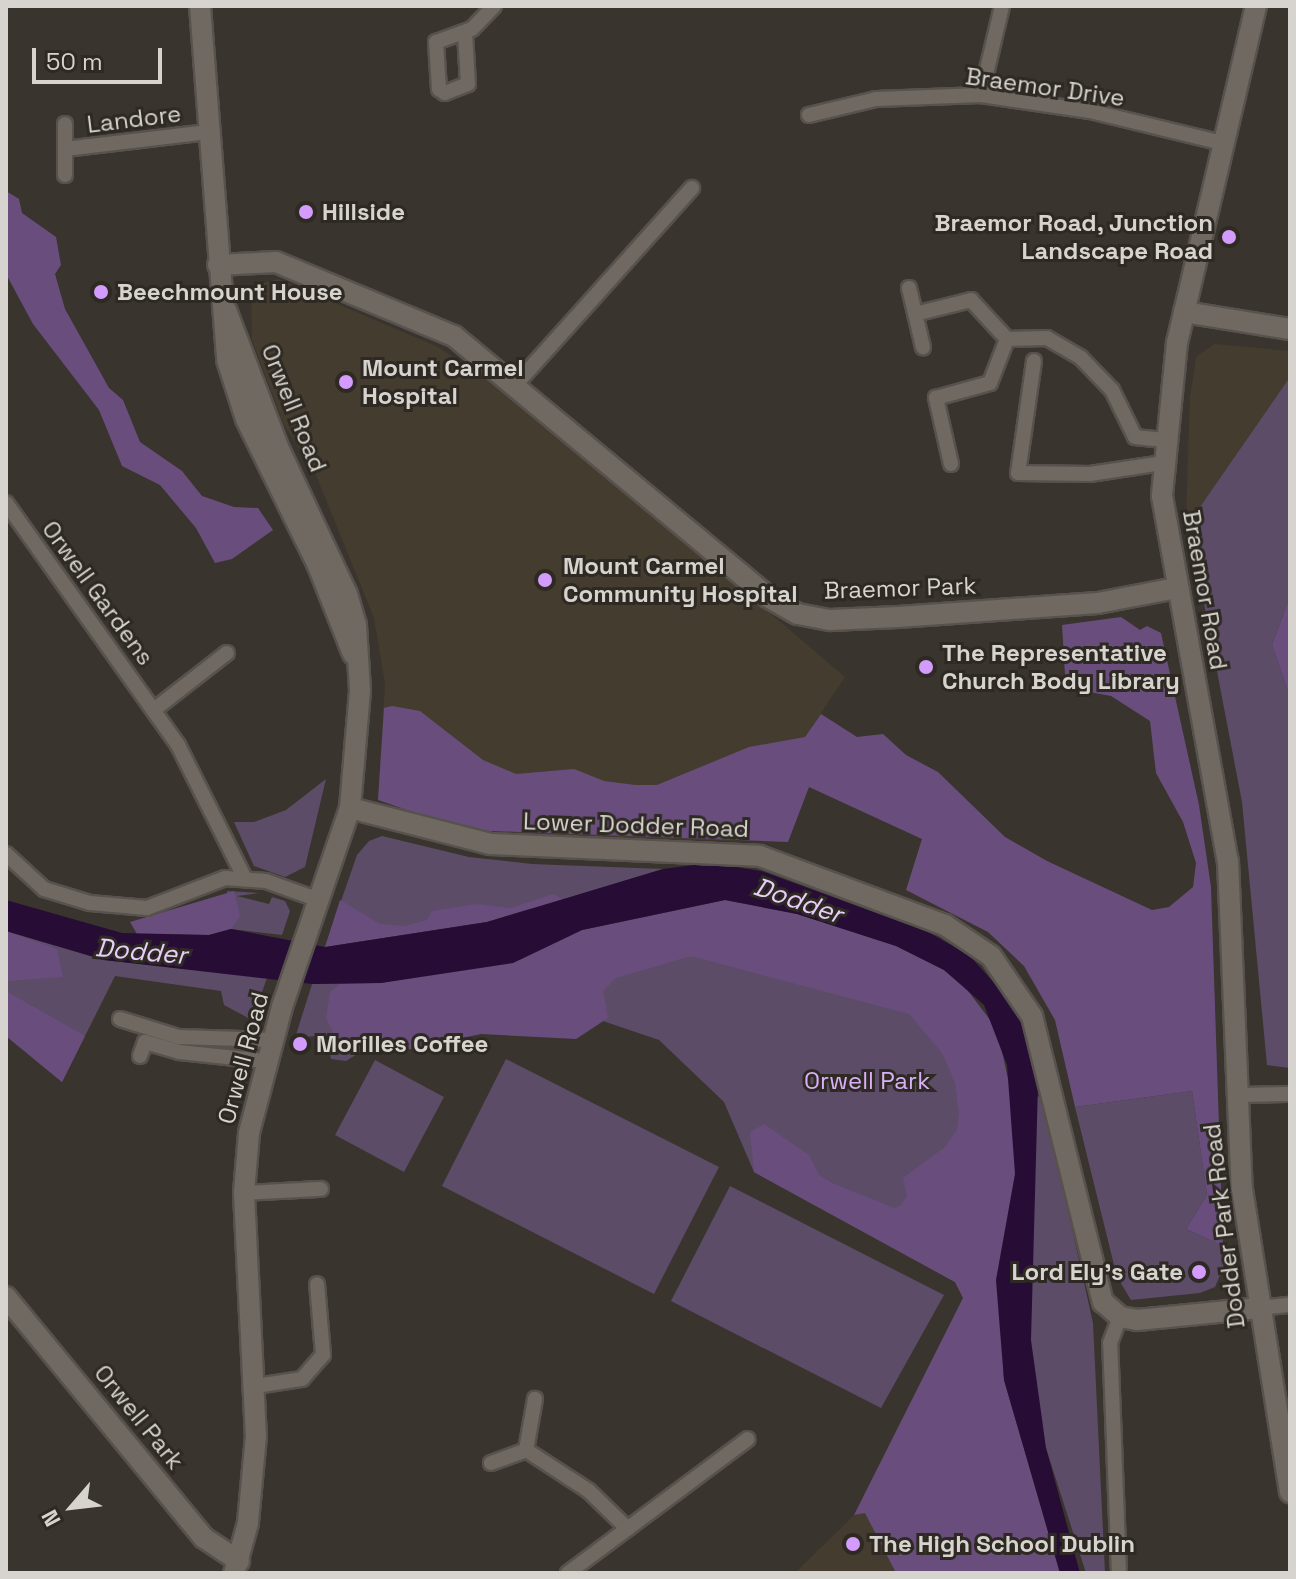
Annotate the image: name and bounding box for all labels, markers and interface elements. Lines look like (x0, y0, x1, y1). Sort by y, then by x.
scale bar (36, 32, 166, 82)
text: 50 m (46, 46, 103, 77)
street label: Braemor Drive (964, 62, 1126, 112)
street label: Landore (85, 99, 183, 139)
place label: Hillside (322, 198, 405, 226)
marker: Hillside (297, 203, 315, 221)
place label: Braemor Road, Junction Landscape Road (934, 209, 1213, 265)
marker: Braemor Road, Junction Landscape Road (1220, 228, 1238, 246)
place label: Beechmount House (117, 278, 343, 306)
marker: Beechmount House (92, 283, 110, 301)
street label: Orwell Road (255, 340, 333, 476)
place label: Mount Carmel Hospital (362, 354, 524, 410)
marker: Mount Carmel Hospital (337, 373, 355, 391)
street label: Braemor Road (1177, 508, 1233, 672)
street label: Orwell Gardens (36, 515, 160, 671)
place label: Mount Carmel Community Hospital (563, 552, 798, 608)
marker: Mount Carmel Community Hospital (534, 569, 556, 591)
street label: Braemor Park (823, 571, 977, 605)
place label: The Representative Church Body Library (942, 639, 1180, 695)
marker: The Representative Church Body Library (917, 658, 935, 676)
street label: Lower Dodder Road (523, 807, 749, 843)
water label: Dodder (749, 871, 847, 931)
water label: Dodder (94, 932, 188, 972)
street label: Orwell Road (212, 989, 274, 1127)
place label: Morilles Coffee (316, 1030, 488, 1058)
marker: Morilles Coffee (291, 1035, 309, 1053)
park label: Orwell Park (804, 1067, 930, 1095)
street label: Dodder Park Road (1197, 1122, 1251, 1330)
place label: Lord Ely's Gate (1012, 1258, 1183, 1286)
marker: Lord Ely's Gate (1190, 1263, 1208, 1281)
street label: Orwell Park (88, 1359, 190, 1475)
north arrow (32, 1467, 112, 1547)
text: N (35, 1505, 67, 1531)
place label: The High School Dublin (869, 1530, 1135, 1558)
marker: The High School Dublin (844, 1535, 862, 1553)

